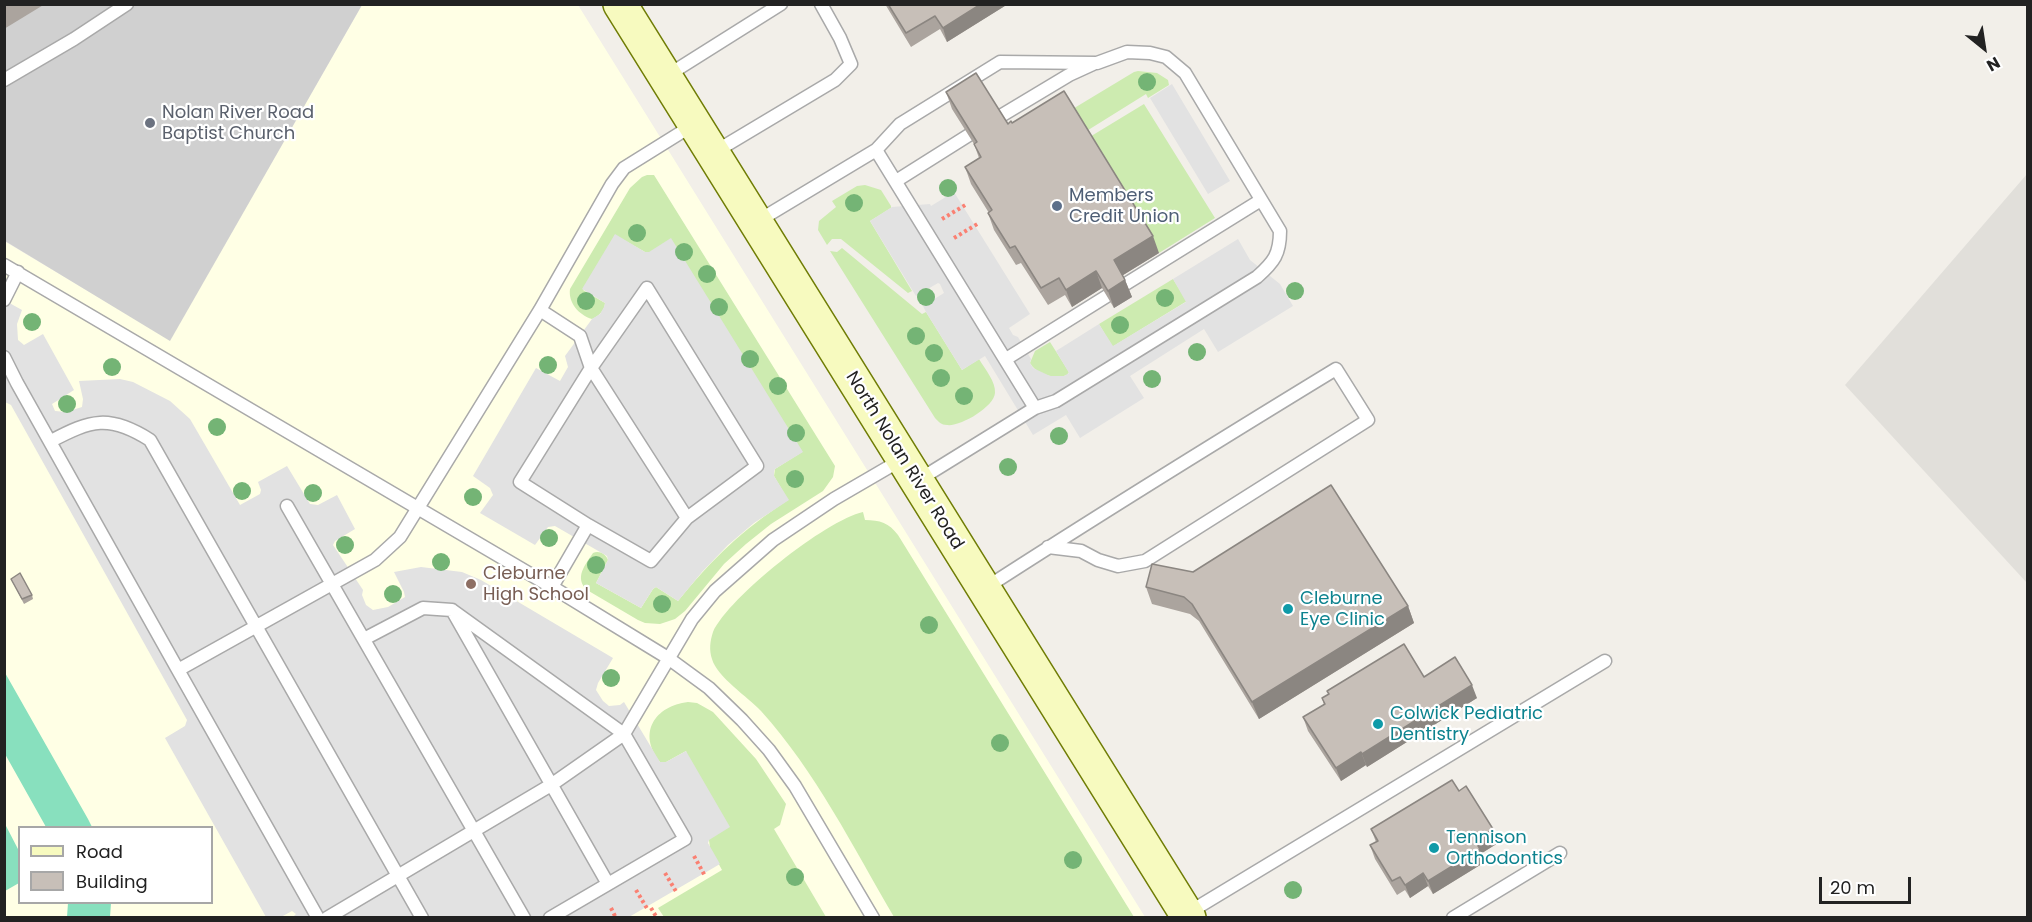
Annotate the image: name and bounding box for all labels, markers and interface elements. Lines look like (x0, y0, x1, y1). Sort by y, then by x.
north arrow (1954, 18, 2014, 78)
text: N (1982, 51, 2004, 77)
place label: Nolan River Road Baptist Church (162, 102, 314, 144)
marker: Nolan River Road Baptist Church (143, 116, 157, 130)
place label: Members Credit Union (1069, 185, 1180, 228)
marker: Members Credit Union (1050, 199, 1064, 213)
street label: North Nolan River Road (840, 368, 968, 554)
place label: Cleburne High School (483, 563, 589, 606)
marker: Cleburne High School (464, 577, 478, 591)
place label: Cleburne Eye Clinic (1300, 588, 1385, 630)
marker: Cleburne Eye Clinic (1281, 602, 1295, 616)
place label: Colwick Pediatric Dentistry (1390, 703, 1543, 746)
marker: Colwick Pediatric Dentistry (1371, 717, 1385, 731)
legend (18, 826, 213, 904)
place label: Tennison Orthodontics (1446, 827, 1563, 870)
text: Road (76, 839, 123, 864)
marker: Tennison Orthodontics (1427, 841, 1441, 855)
scale bar (1822, 865, 1914, 903)
text: Building (76, 869, 148, 894)
text: 20 m (1830, 875, 1875, 900)

